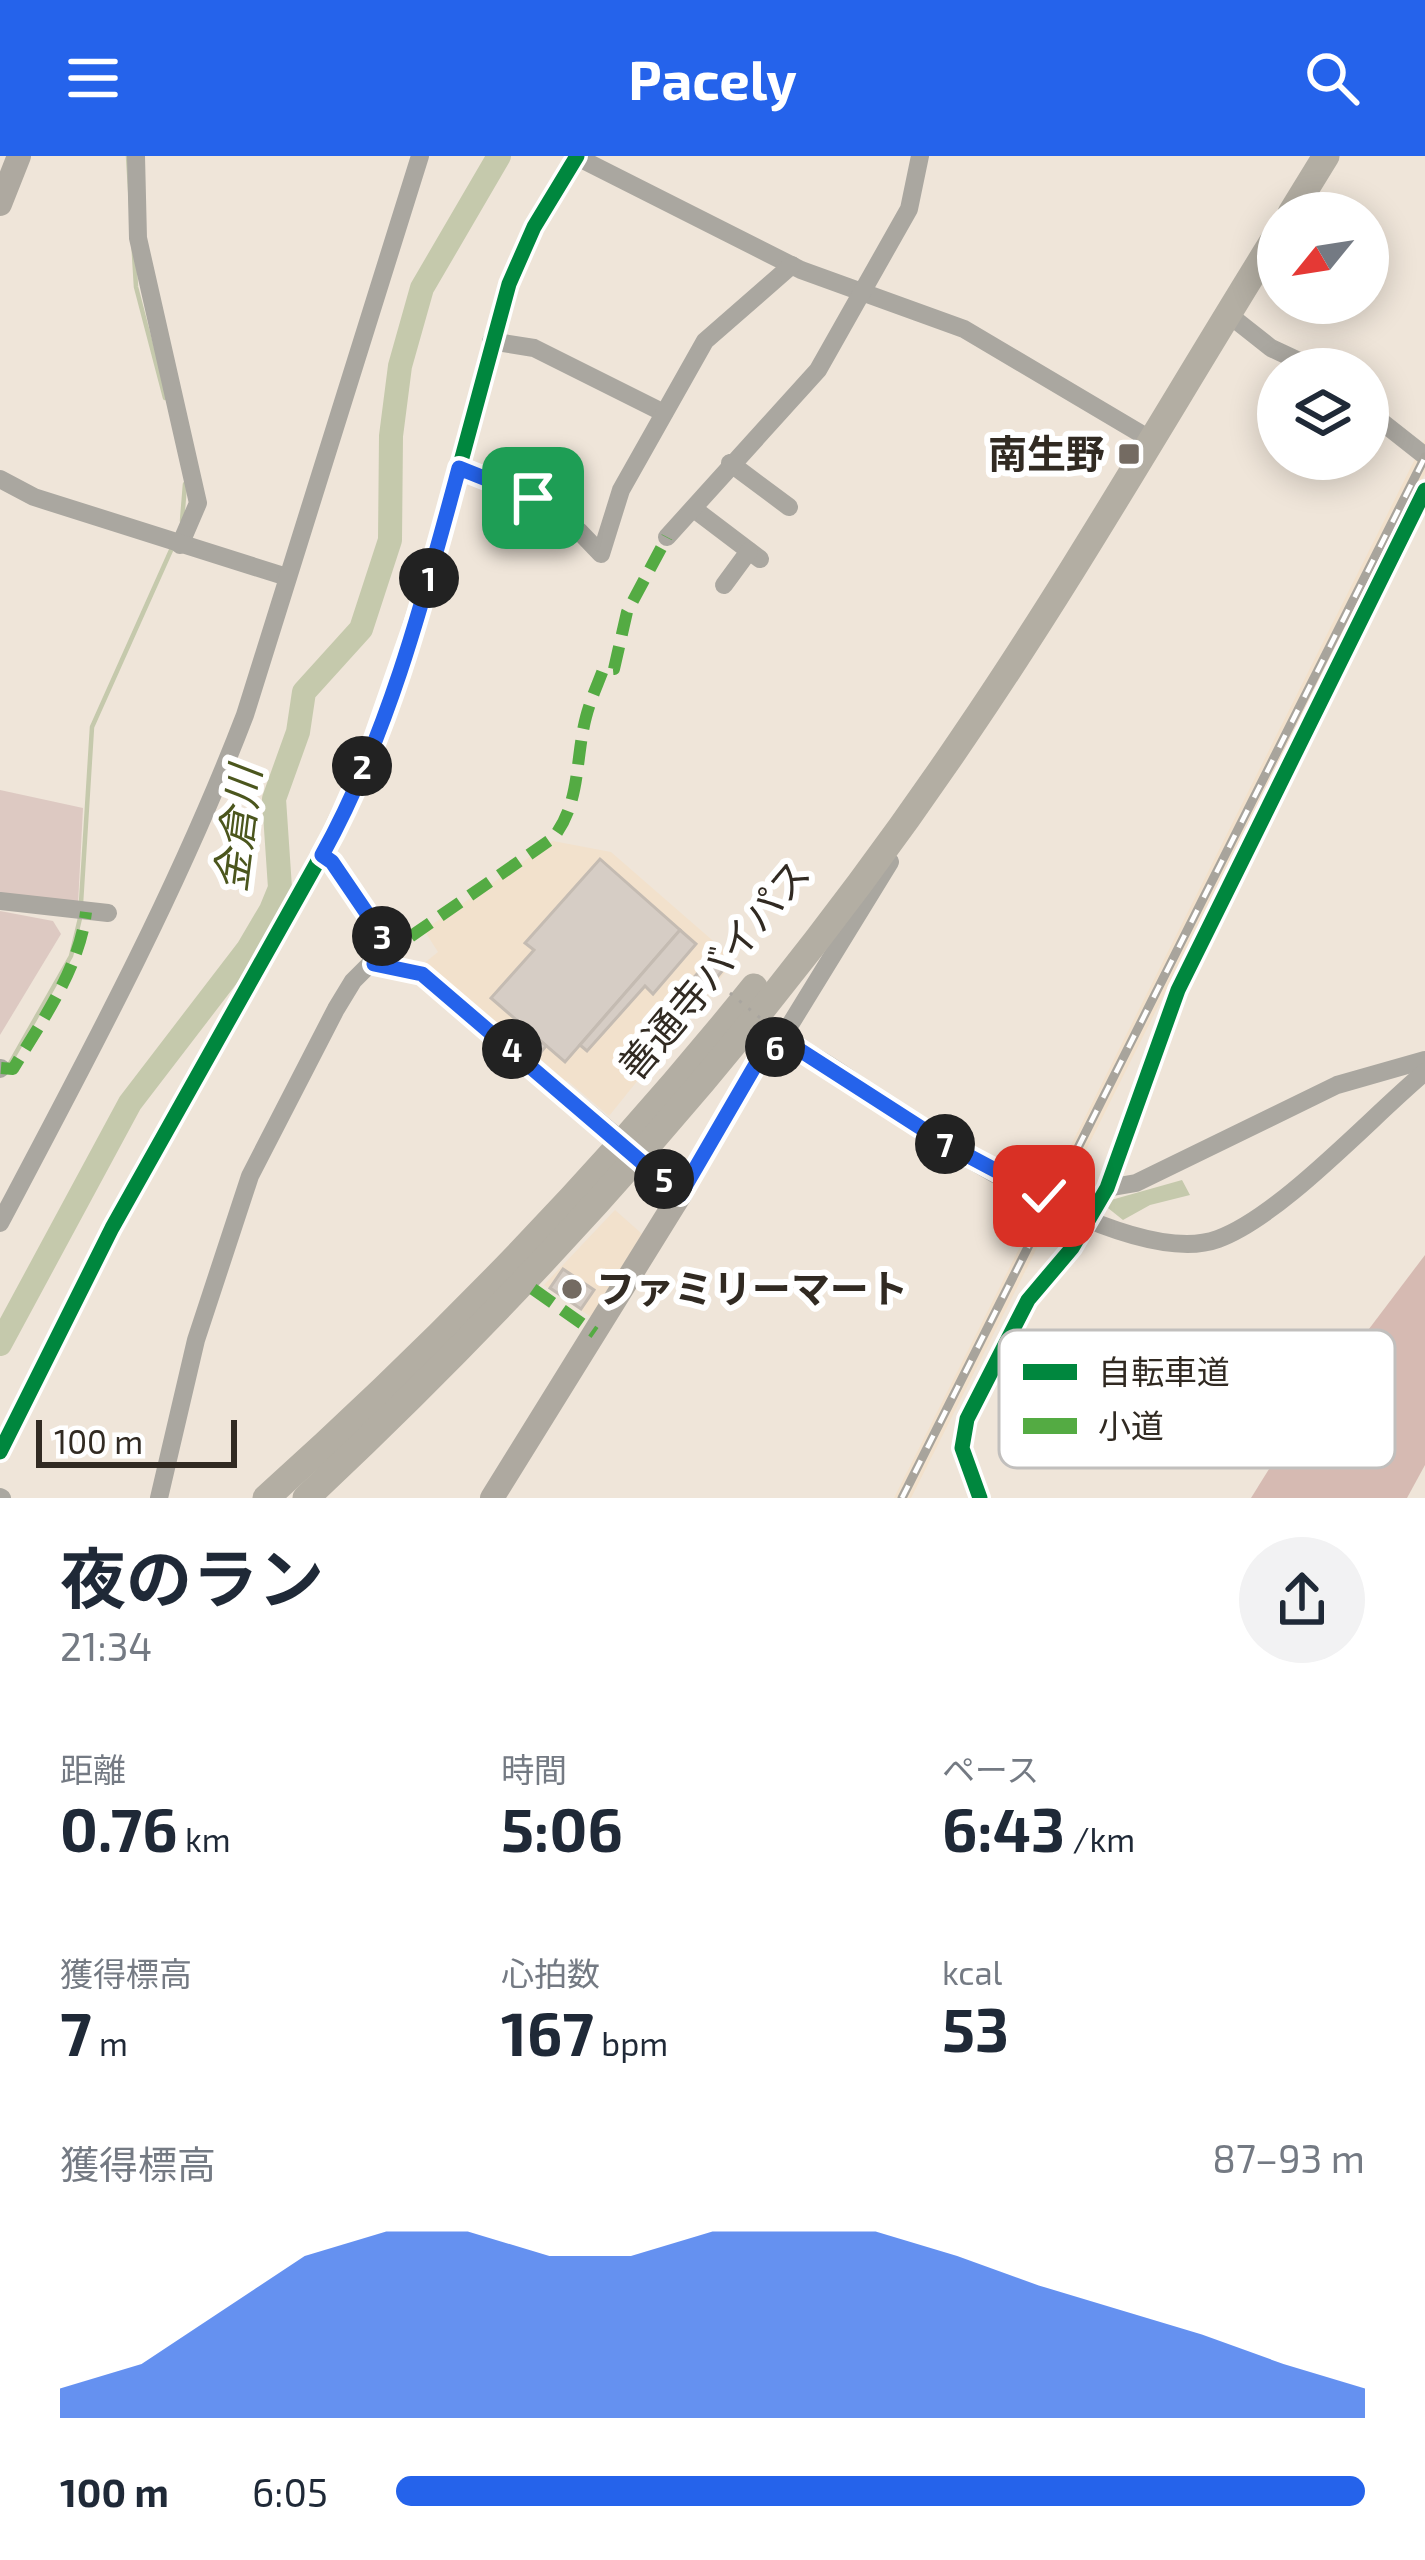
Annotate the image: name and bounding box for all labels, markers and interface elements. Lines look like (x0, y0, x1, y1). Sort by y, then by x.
icon: menu (60, 45, 126, 111)
icon: search (1299, 45, 1365, 111)
text: Pacely (628, 46, 797, 111)
north arrow (1257, 192, 1389, 324)
map controls (1257, 192, 1389, 480)
button: layers (1257, 348, 1389, 480)
place label: 南生野 (988, 429, 1105, 476)
marker: 南生野 (1116, 441, 1142, 467)
pin (482, 447, 584, 549)
icon: arrive (500, 465, 566, 531)
pin: 1 (399, 548, 459, 608)
text: 1 (422, 558, 436, 598)
pin: 2 (332, 736, 392, 796)
text: 2 (352, 746, 372, 786)
water label: 金倉川 (204, 759, 269, 894)
street label: 善通寺バイパス (607, 850, 818, 1088)
pin: 3 (352, 906, 412, 966)
text: 3 (373, 916, 391, 956)
pin: 6 (745, 1017, 805, 1077)
pin: 4 (482, 1019, 542, 1079)
text: 6 (765, 1027, 785, 1067)
text: 4 (501, 1029, 523, 1069)
pin: 7 (915, 1114, 975, 1174)
text: 7 (936, 1124, 954, 1164)
pin (993, 1145, 1095, 1247)
pin: 5 (634, 1149, 694, 1209)
text: 5 (655, 1159, 673, 1199)
icon: check (1011, 1163, 1077, 1229)
place label: ファミリーマート (596, 1264, 908, 1311)
marker: ファミリーマート (559, 1276, 585, 1302)
legend (999, 1330, 1395, 1468)
text: 自転車道 (1098, 1351, 1230, 1391)
text: 小道 (1098, 1405, 1164, 1445)
scale bar (36, 1414, 237, 1467)
text: 100 m (54, 1421, 143, 1461)
text: 夜のラン (60, 1537, 324, 1616)
button: share (1239, 1537, 1365, 1663)
text: 21:34 (60, 1622, 152, 1669)
text: 距離 (60, 1749, 126, 1789)
text: 時間 (501, 1749, 567, 1789)
text: ペース (942, 1749, 1039, 1789)
text: 0.76 (60, 1792, 178, 1864)
text: 5:06 (501, 1792, 623, 1864)
text: 6:43 (942, 1792, 1065, 1864)
text: km (178, 1819, 231, 1859)
text: /km (1065, 1819, 1135, 1859)
text: kcal (942, 1952, 1002, 1992)
text: 獲得標高 (60, 1953, 192, 1993)
text: 心拍数 (501, 1953, 600, 1993)
text: 53 (942, 1992, 1009, 2064)
text: 7 (60, 1996, 92, 2068)
text: 167 (501, 1996, 594, 2068)
text: m (92, 2023, 128, 2063)
text: bpm (594, 2023, 668, 2063)
text: 87–93 m (1212, 2134, 1365, 2181)
text: 獲得標高 (60, 2140, 216, 2187)
text: 100 m (60, 2468, 169, 2515)
text: 6:05 (252, 2468, 328, 2515)

